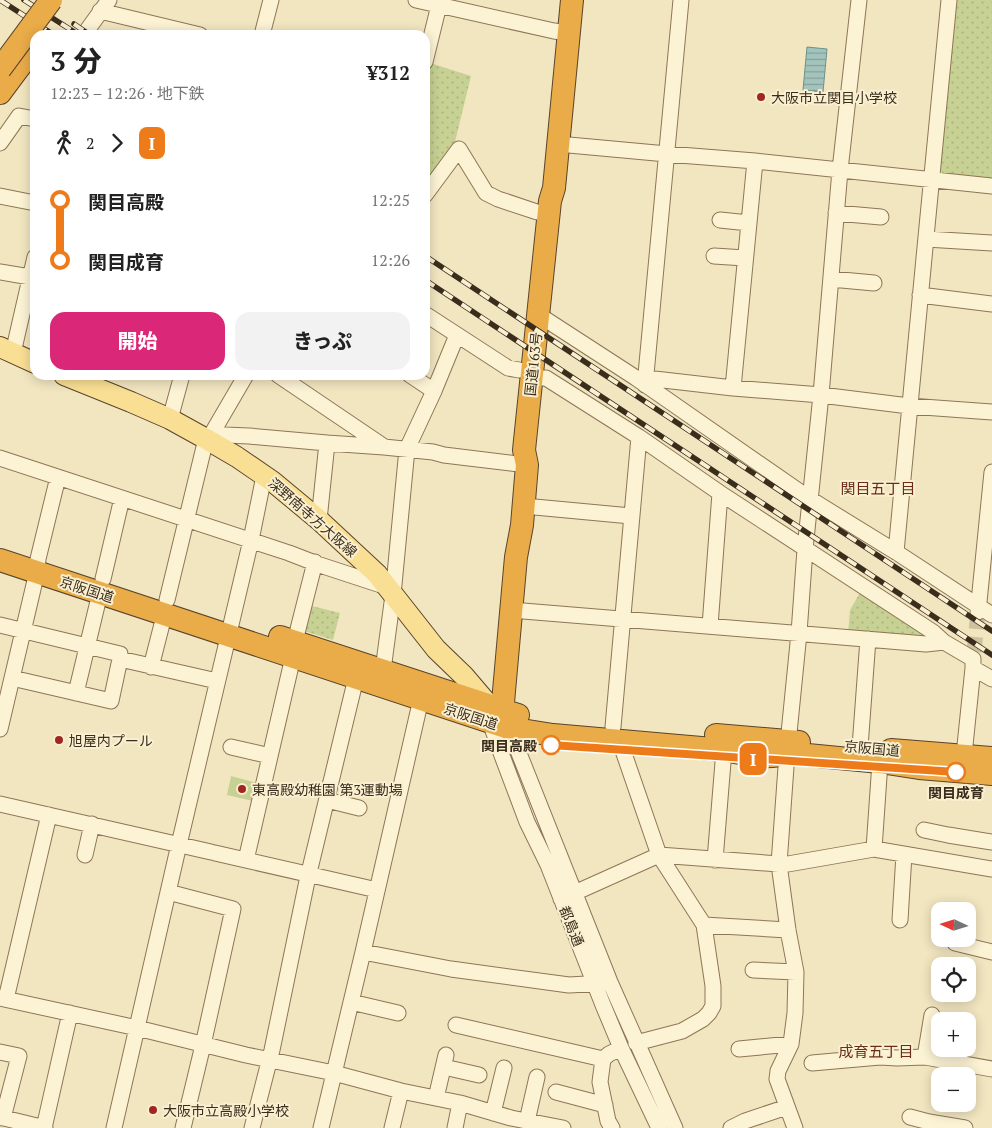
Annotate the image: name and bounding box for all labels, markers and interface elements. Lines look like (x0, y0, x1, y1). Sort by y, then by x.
text: 3 分 (50, 42, 101, 79)
text: ¥312 (367, 60, 410, 85)
text: 12:23 – 12:26 · 地下鉄 (50, 82, 205, 104)
place label: 大阪市立関目小学校 (771, 88, 897, 107)
marker: 大阪市立関目小学校 (755, 91, 767, 103)
icon: walk (50, 129, 78, 157)
icon: forward (103, 129, 131, 157)
text: I (149, 131, 155, 155)
text: 2 (86, 132, 95, 154)
text: 関目高殿 (88, 189, 164, 214)
text: 12:25 (371, 189, 410, 211)
text: 関目成育 (88, 249, 164, 274)
text: 12:26 (371, 249, 410, 271)
button: 開始 (50, 312, 225, 370)
button: きっぷ (235, 312, 410, 370)
street label: 国道163号 (520, 331, 546, 397)
street label: 深野南寺方大阪線 (265, 473, 361, 561)
district label: 関目五丁目 (840, 478, 916, 498)
street label: 京阪国道 (57, 571, 117, 607)
street label: 京阪国道 (441, 698, 501, 734)
place label: 旭屋内プール (69, 731, 153, 750)
marker: 旭屋内プール (53, 734, 65, 746)
marker: 関目高殿 (541, 735, 561, 755)
place label: 関目高殿 (481, 736, 537, 755)
street label: 京阪国道 (843, 736, 901, 760)
line badge: I (737, 743, 769, 775)
text: I (750, 747, 756, 771)
marker: 関目成育 (946, 762, 966, 782)
place label: 東高殿幼稚園 第3運動場 (252, 780, 403, 799)
marker: 東高殿幼稚園 第3運動場 (236, 783, 248, 795)
place label: 関目成育 (928, 783, 984, 802)
north arrow (931, 902, 976, 948)
map controls (931, 902, 976, 1112)
street label: 都島通 (555, 903, 589, 949)
button: locate (931, 957, 976, 1002)
button: + (931, 1012, 976, 1057)
district label: 成育五丁目 (838, 1041, 914, 1061)
button: − (931, 1067, 976, 1112)
place label: 大阪市立高殿小学校 (163, 1101, 289, 1120)
marker: 大阪市立高殿小学校 (147, 1104, 159, 1116)

